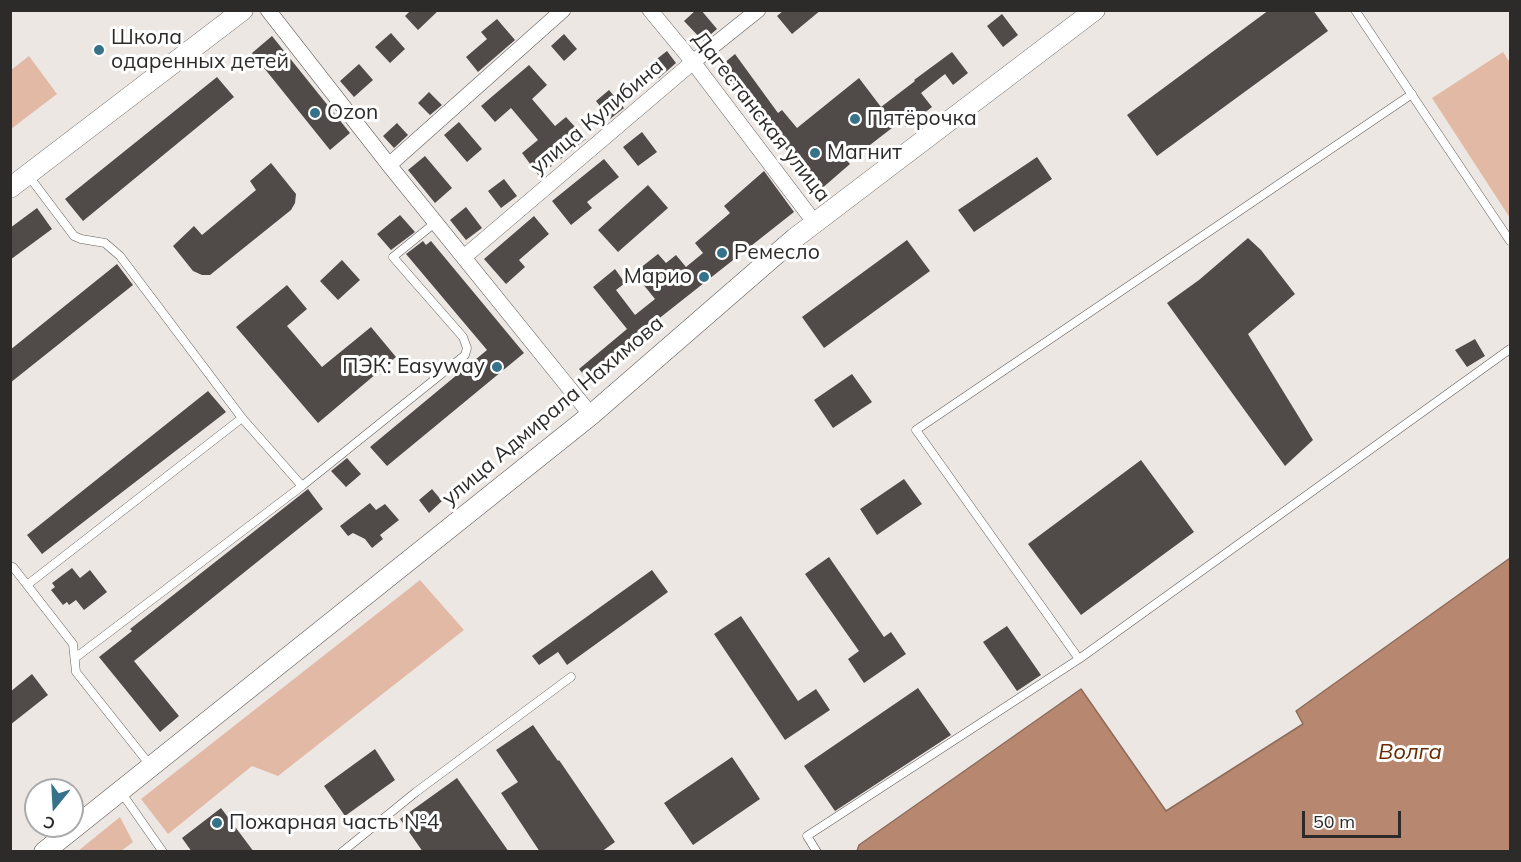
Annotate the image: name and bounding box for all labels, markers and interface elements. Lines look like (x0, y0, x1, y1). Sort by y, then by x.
place label: Школа одаренных детей (111, 25, 289, 75)
street label: Дагестанская улица (687, 27, 835, 207)
marker: Школа одаренных детей (92, 43, 106, 57)
street label: улица Кулибина (525, 54, 669, 180)
place label: Ozon (327, 100, 378, 126)
marker: Ozon (308, 106, 322, 120)
place label: Пятёрочка (867, 106, 977, 132)
marker: Пятёрочка (848, 112, 862, 126)
place label: Магнит (827, 140, 902, 166)
marker: Магнит (808, 146, 822, 160)
place label: Ремесло (734, 240, 820, 266)
marker: Ремесло (715, 246, 729, 260)
place label: Марио (624, 264, 692, 290)
marker: Марио (697, 270, 711, 284)
street label: улица Адмирала Нахимова (437, 311, 669, 511)
place label: ПЭК: Easyway (342, 354, 485, 380)
marker: ПЭК: Easyway (490, 360, 504, 374)
water label: Волга (1378, 739, 1442, 765)
north arrow (24, 778, 84, 838)
scale bar (1305, 799, 1404, 837)
place label: Пожарная часть №4 (229, 810, 439, 836)
text: 50 m (1313, 810, 1355, 833)
text: С (41, 812, 57, 834)
marker: Пожарная часть №4 (210, 816, 224, 830)

